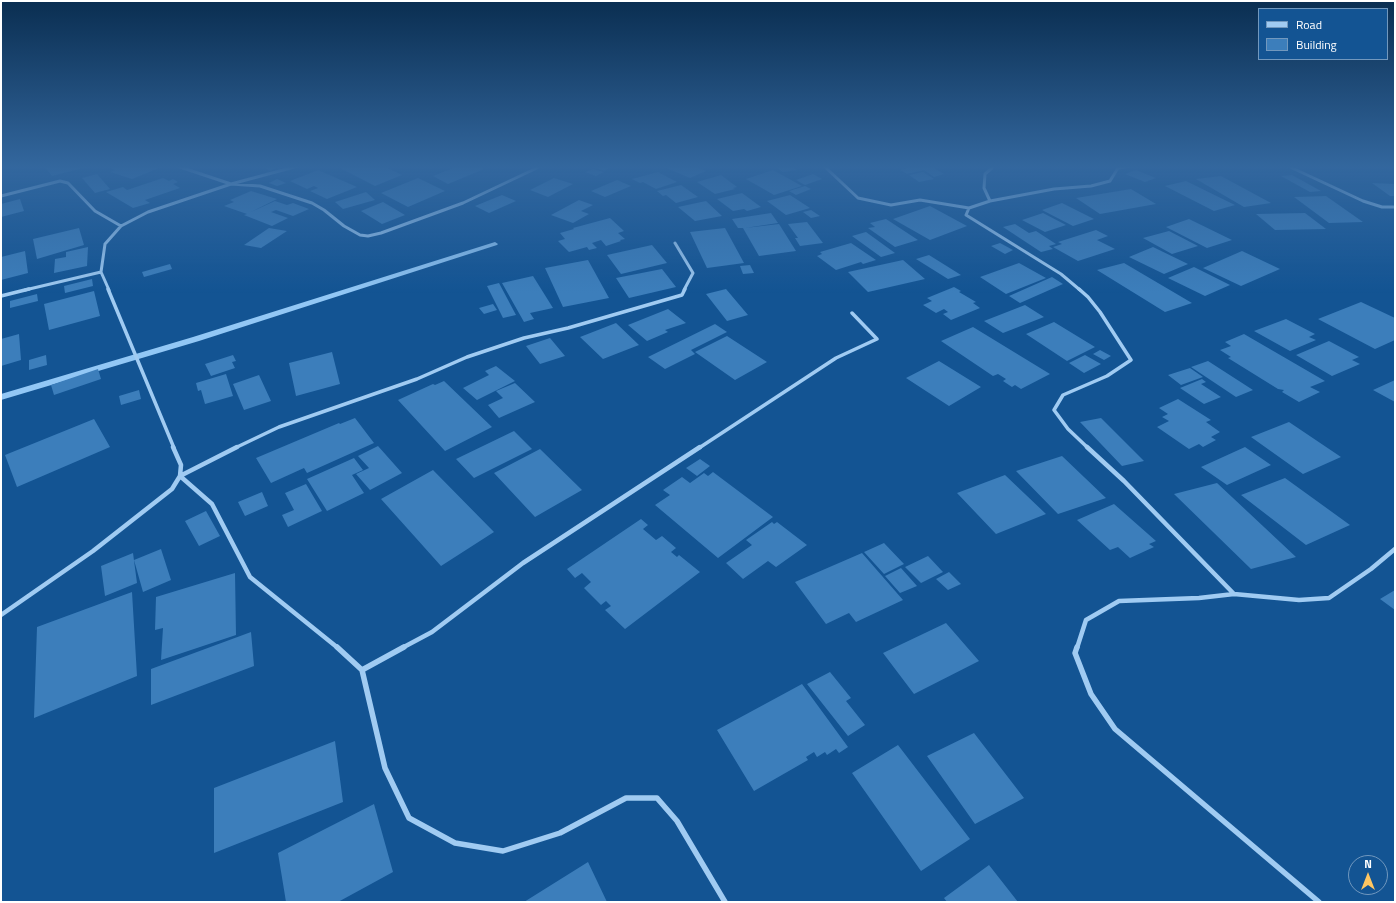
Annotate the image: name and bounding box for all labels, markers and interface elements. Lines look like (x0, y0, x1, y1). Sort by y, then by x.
legend (1258, 8, 1388, 60)
text: Road (1296, 15, 1322, 34)
text: Building (1296, 35, 1337, 54)
north arrow (1348, 855, 1388, 895)
text: N (1364, 856, 1372, 872)

